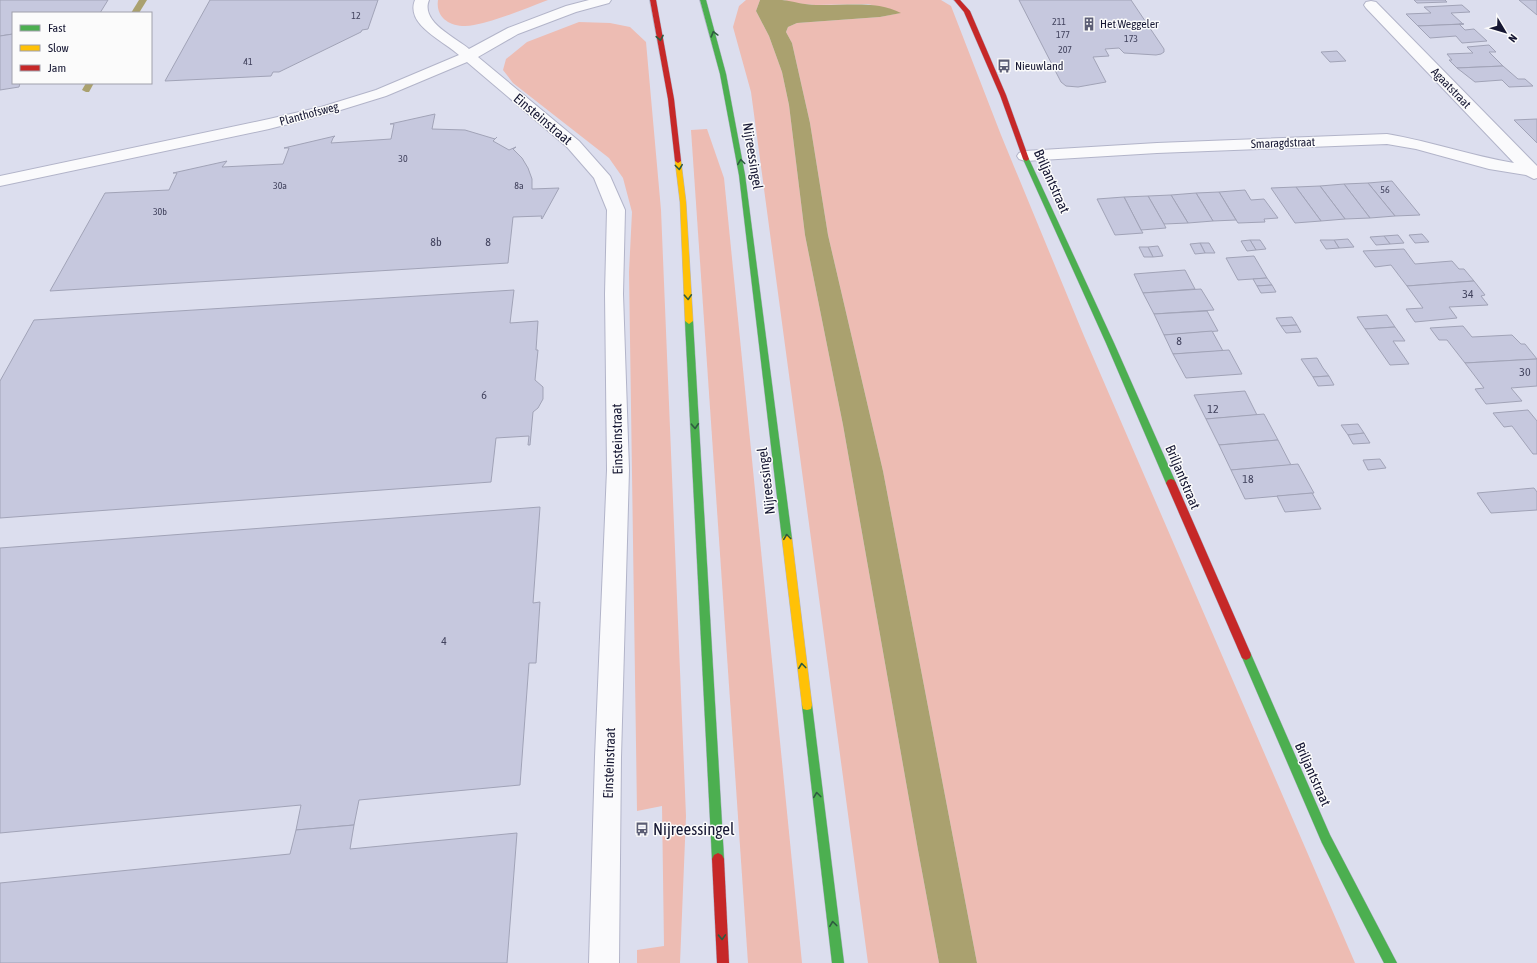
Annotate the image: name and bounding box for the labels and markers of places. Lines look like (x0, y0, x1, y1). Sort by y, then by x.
building icon: Het Weggeler (1081, 16, 1097, 32)
place label: Het Weggeler (1100, 17, 1159, 31)
bus stop icon: Nieuwland (996, 58, 1012, 74)
place label: Nieuwland (1015, 59, 1064, 73)
place label: Nijreessingel (653, 819, 735, 839)
bus stop icon: Nijreessingel (634, 821, 650, 837)

